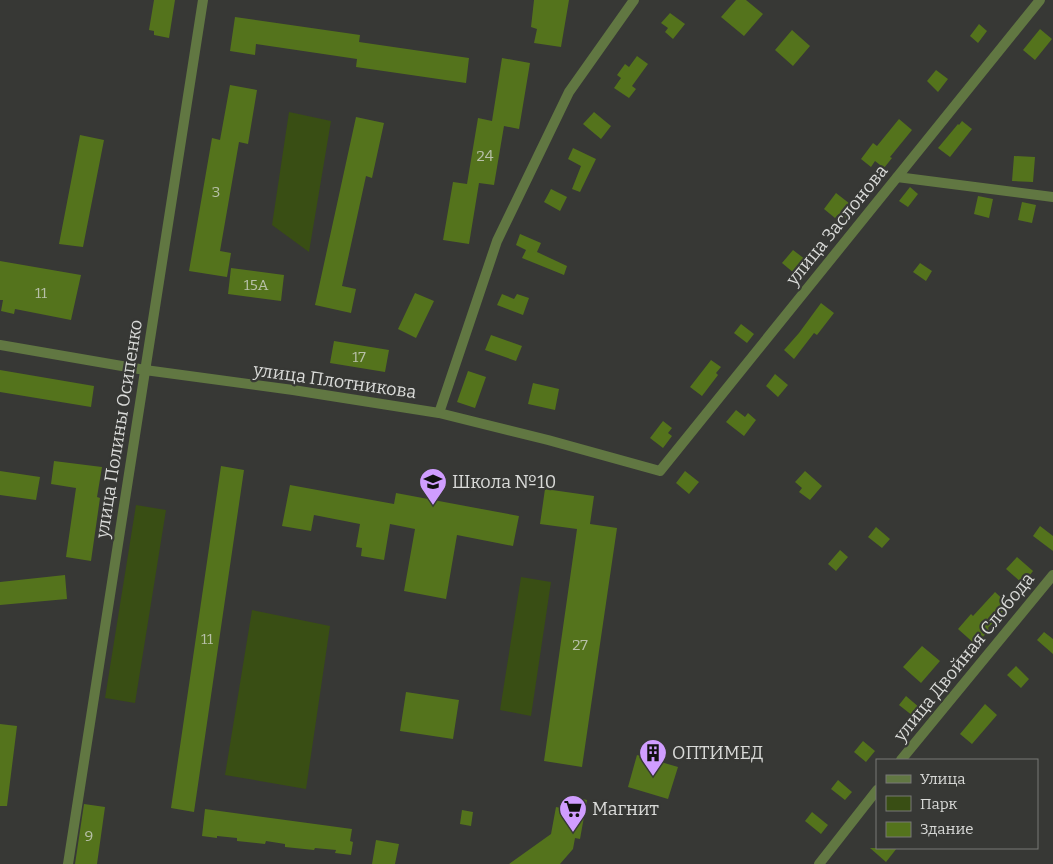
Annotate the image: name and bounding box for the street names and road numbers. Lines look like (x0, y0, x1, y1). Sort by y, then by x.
street label: улица Заслонова (781, 160, 893, 291)
street label: улица Полины Осипенко (91, 318, 147, 541)
street label: улица Плотникова (251, 359, 418, 403)
street label: улица Двойная Слобода (888, 568, 1039, 747)

